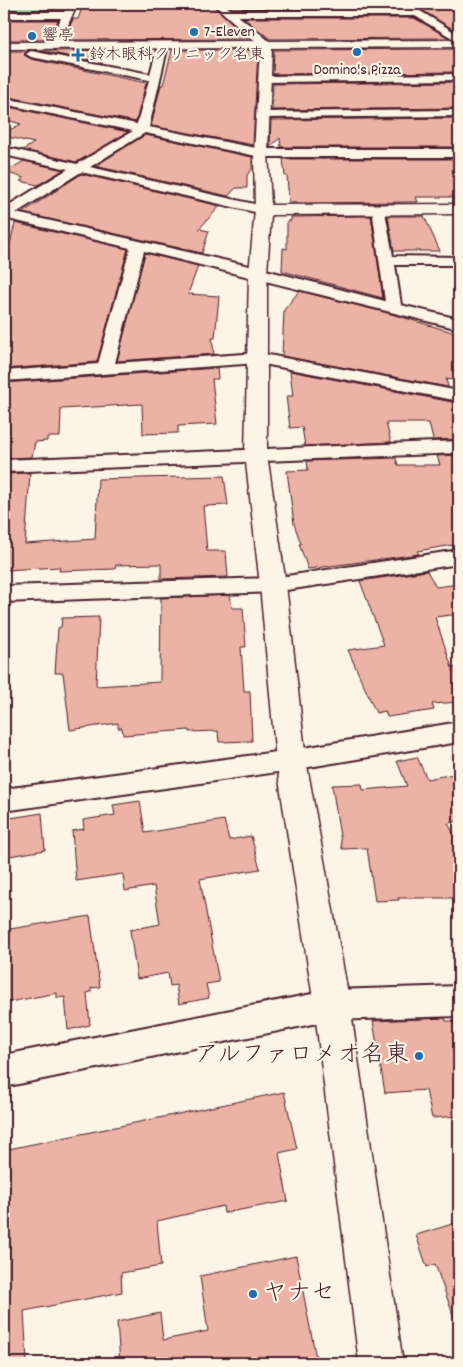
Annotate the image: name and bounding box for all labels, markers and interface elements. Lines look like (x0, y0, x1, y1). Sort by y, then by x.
place label: 7-Eleven (204, 21, 255, 44)
place label: 響亭 (42, 25, 74, 48)
marker: 7-Eleven (188, 26, 200, 38)
marker: 響亭 (26, 30, 38, 42)
place label: 鈴木眼科クリニック名東 (89, 44, 265, 67)
marker: Domino's Pizza (351, 46, 363, 58)
marker: 鈴木眼科クリニック名東 (71, 48, 85, 62)
place label: Domino's Pizza (313, 59, 401, 82)
place label: アルファロメオ名東 (194, 1039, 409, 1073)
marker: アルファロメオ名東 (413, 1050, 425, 1062)
place label: ヤナセ (263, 1277, 335, 1311)
marker: ヤナセ (247, 1288, 259, 1300)

